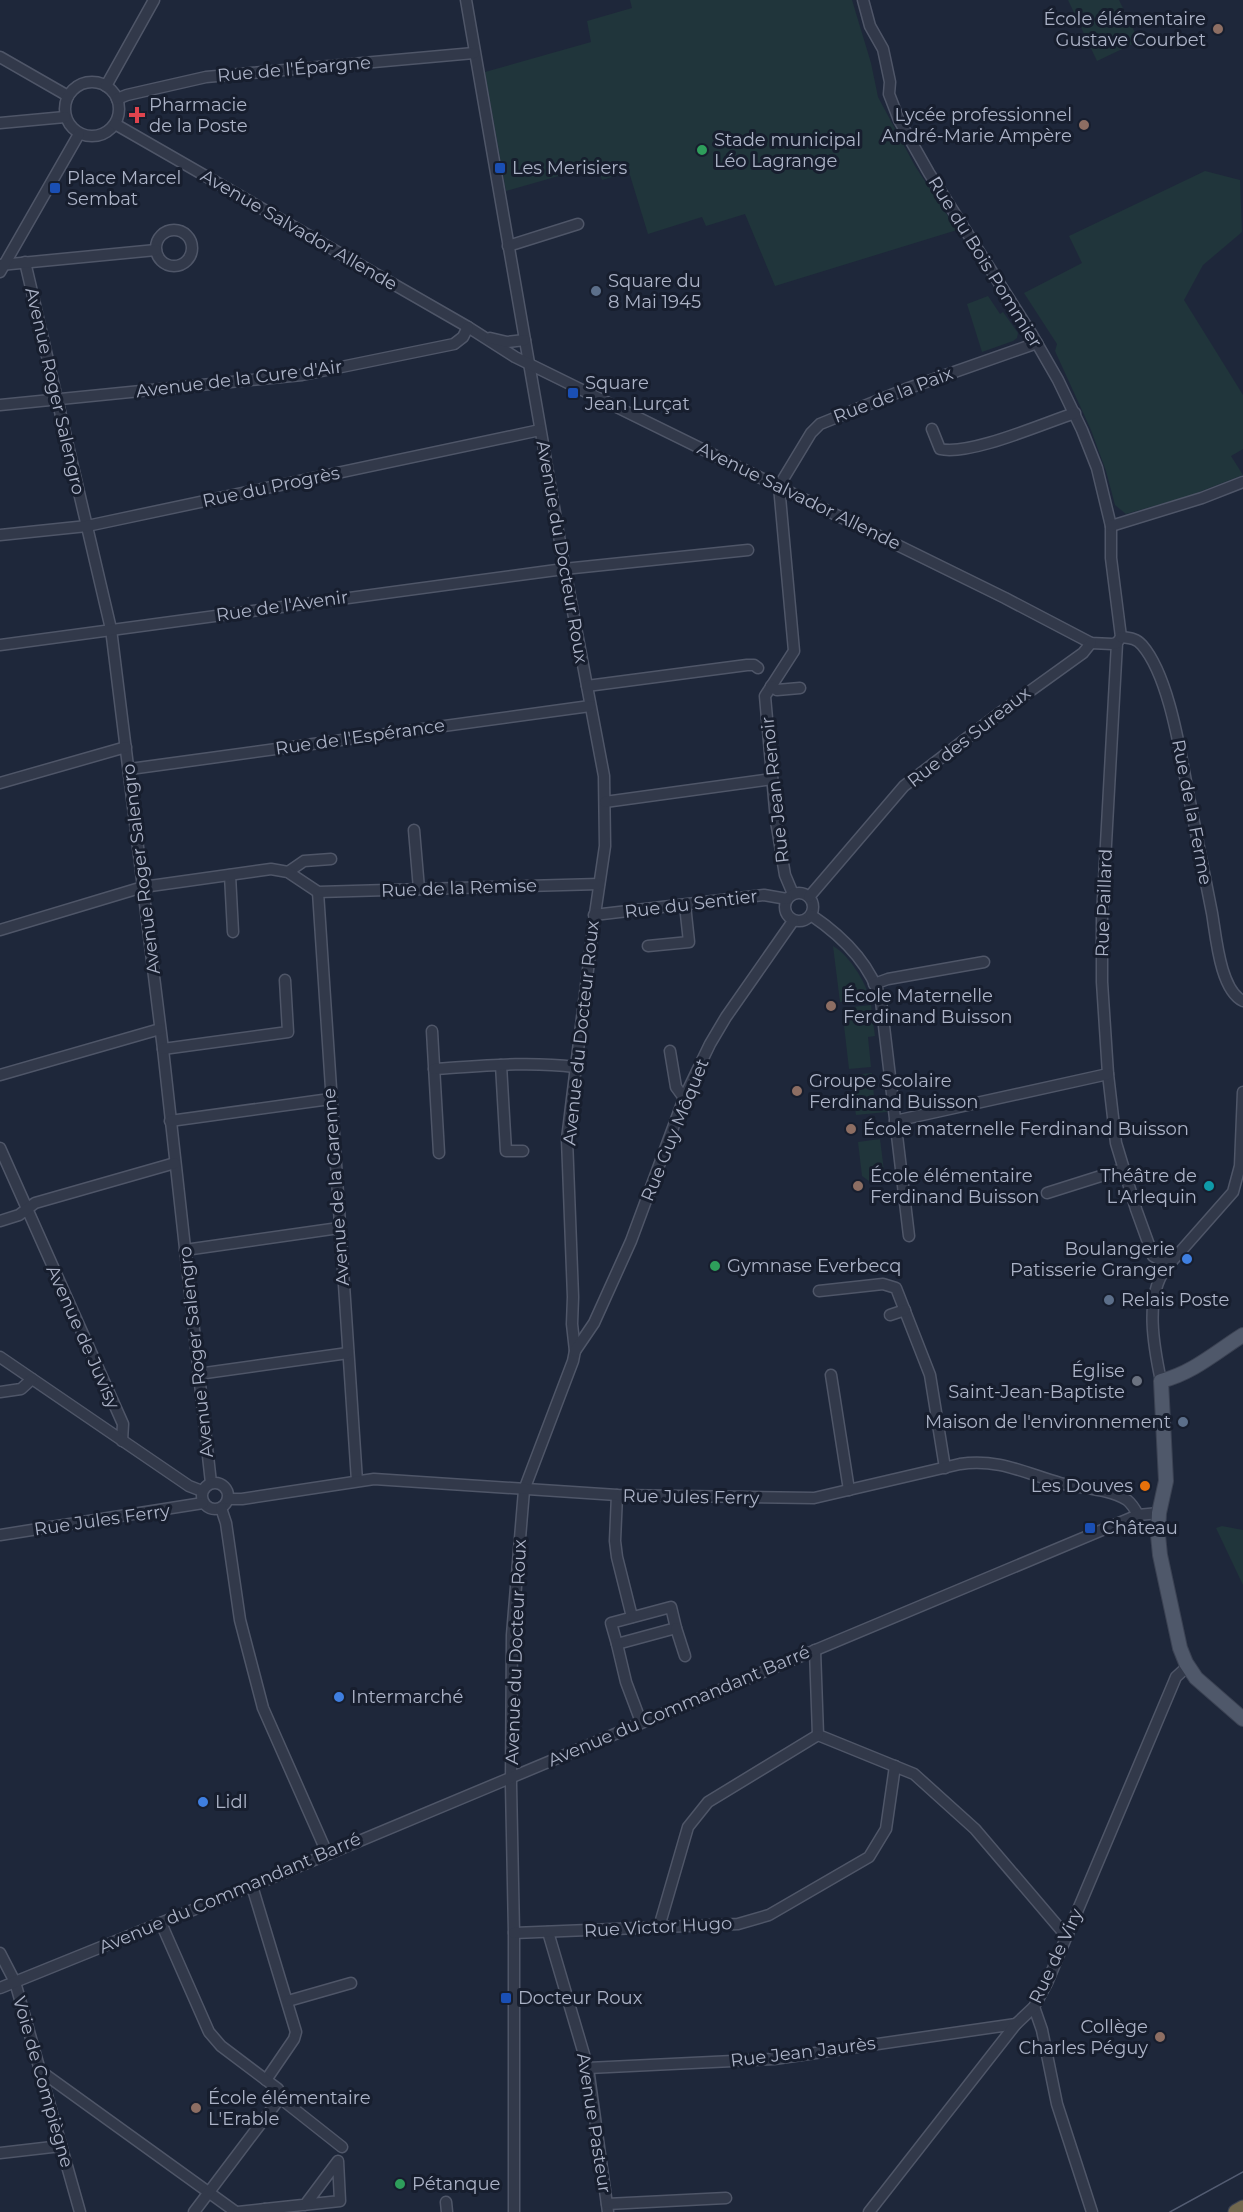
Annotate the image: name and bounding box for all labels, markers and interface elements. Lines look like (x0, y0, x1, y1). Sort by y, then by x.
place label: École élémentaire Gustave Courbet (1043, 8, 1206, 51)
marker: École élémentaire Gustave Courbet (1211, 22, 1225, 36)
street label: Rue de l'Épargne (216, 51, 372, 87)
place label: Pharmacie de la Poste (149, 94, 248, 137)
place label: Lycée professionnel André-Marie Ampère (882, 104, 1072, 147)
marker: Pharmacie de la Poste (130, 108, 144, 122)
marker: Lycée professionnel André-Marie Ampère (1077, 118, 1091, 132)
place label: Stade municipal Léo Lagrange (714, 129, 861, 172)
marker: Stade municipal Léo Lagrange (695, 143, 709, 157)
place label: Les Merisiers (512, 157, 627, 179)
marker: Les Merisiers (493, 161, 507, 175)
street label: Avenue Salvador Allende (197, 165, 401, 295)
place label: Place Marcel Sembat (67, 167, 181, 210)
street label: Rue du Bois Pommier (923, 172, 1047, 352)
marker: Place Marcel Sembat (48, 181, 62, 195)
place label: Square du 8 Mai 1945 (608, 270, 701, 313)
marker: Square du 8 Mai 1945 (589, 284, 603, 298)
street label: Avenue Roger Salengro (20, 285, 90, 497)
street label: Avenue de la Cure d'Air (135, 355, 343, 403)
street label: Rue de la Paix (830, 362, 956, 428)
place label: Square Jean Lurçat (584, 372, 690, 415)
marker: Square Jean Lurçat (566, 386, 580, 400)
street label: Avenue Salvador Allende (694, 437, 904, 555)
street label: Avenue du Docteur Roux (532, 439, 593, 666)
street label: Rue du Progrès (200, 462, 342, 512)
street label: Rue de l'Avenir (215, 586, 349, 626)
street label: Rue des Sureaux (903, 682, 1035, 792)
street label: Rue de l'Espérance (274, 714, 446, 760)
street label: Rue Jean Renoir (756, 716, 794, 864)
street label: Rue de la Ferme (1167, 737, 1217, 887)
street label: Avenue Roger Salengro (117, 762, 165, 976)
street label: Rue Paillard (1091, 848, 1117, 958)
street label: Rue de la Remise (381, 874, 538, 902)
street label: Rue du Sentier (623, 885, 759, 923)
street label: Avenue du Docteur Roux (558, 919, 604, 1146)
place label: École Maternelle Ferdinand Buisson (843, 985, 1012, 1028)
marker: École Maternelle Ferdinand Buisson (824, 999, 838, 1013)
street label: Rue Guy Môquet (636, 1055, 714, 1205)
place label: Groupe Scolaire Ferdinand Buisson (809, 1070, 978, 1113)
marker: Groupe Scolaire Ferdinand Buisson (790, 1084, 804, 1098)
street label: Avenue de la Garenne (318, 1087, 354, 1287)
place label: École maternelle Ferdinand Buisson (863, 1118, 1189, 1140)
marker: École maternelle Ferdinand Buisson (844, 1122, 858, 1136)
place label: École élémentaire Ferdinand Buisson (870, 1165, 1039, 1208)
place label: Théâtre de L'Arlequin (1100, 1165, 1197, 1208)
marker: École élémentaire Ferdinand Buisson (851, 1179, 865, 1193)
marker: Théâtre de L'Arlequin (1202, 1179, 1216, 1193)
place label: Boulangerie Patisserie Granger (1010, 1238, 1175, 1281)
street label: Avenue Roger Salengro (174, 1245, 218, 1459)
marker: Boulangerie Patisserie Granger (1180, 1252, 1194, 1266)
place label: Gymnase Everbecq (727, 1255, 901, 1277)
marker: Gymnase Everbecq (708, 1259, 722, 1273)
street label: Avenue de Juvisy (41, 1262, 125, 1412)
place label: Relais Poste (1121, 1289, 1229, 1311)
marker: Relais Poste (1102, 1293, 1116, 1307)
place label: Église Saint-Jean-Baptiste (948, 1360, 1125, 1403)
marker: Église Saint-Jean-Baptiste (1130, 1374, 1144, 1388)
place label: Maison de l'environnement (925, 1411, 1171, 1433)
marker: Maison de l'environnement (1176, 1415, 1190, 1429)
place label: Les Douves (1031, 1475, 1133, 1497)
marker: Les Douves (1138, 1479, 1152, 1493)
street label: Rue Jules Ferry (622, 1485, 760, 1509)
street label: Rue Jules Ferry (33, 1500, 172, 1540)
place label: Château (1102, 1517, 1178, 1539)
marker: Château (1083, 1521, 1097, 1535)
street label: Avenue du Docteur Roux (501, 1538, 531, 1765)
street label: Avenue du Commandant Barré (545, 1641, 813, 1771)
place label: Intermarché (351, 1686, 463, 1708)
marker: Intermarché (332, 1690, 346, 1704)
place label: Lidl (215, 1791, 248, 1813)
marker: Lidl (196, 1795, 210, 1809)
street label: Avenue du Commandant Barré (96, 1828, 364, 1958)
street label: Rue de Viry (1024, 1905, 1088, 2007)
street label: Rue Victor Hugo (583, 1912, 733, 1942)
place label: Docteur Roux (518, 1987, 643, 2009)
marker: Docteur Roux (499, 1991, 513, 2005)
street label: Voie de Compiègne (8, 1994, 78, 2170)
place label: Collège Charles Péguy (1018, 2016, 1148, 2059)
marker: Collège Charles Péguy (1153, 2030, 1167, 2044)
street label: Rue Jean Jaurès (729, 2032, 877, 2072)
street label: Avenue Pasteur (572, 2051, 616, 2195)
place label: École élémentaire L'Erable (208, 2087, 371, 2130)
marker: École élémentaire L'Erable (189, 2101, 203, 2115)
place label: Pétanque (412, 2173, 501, 2195)
marker: Pétanque (393, 2177, 407, 2191)

